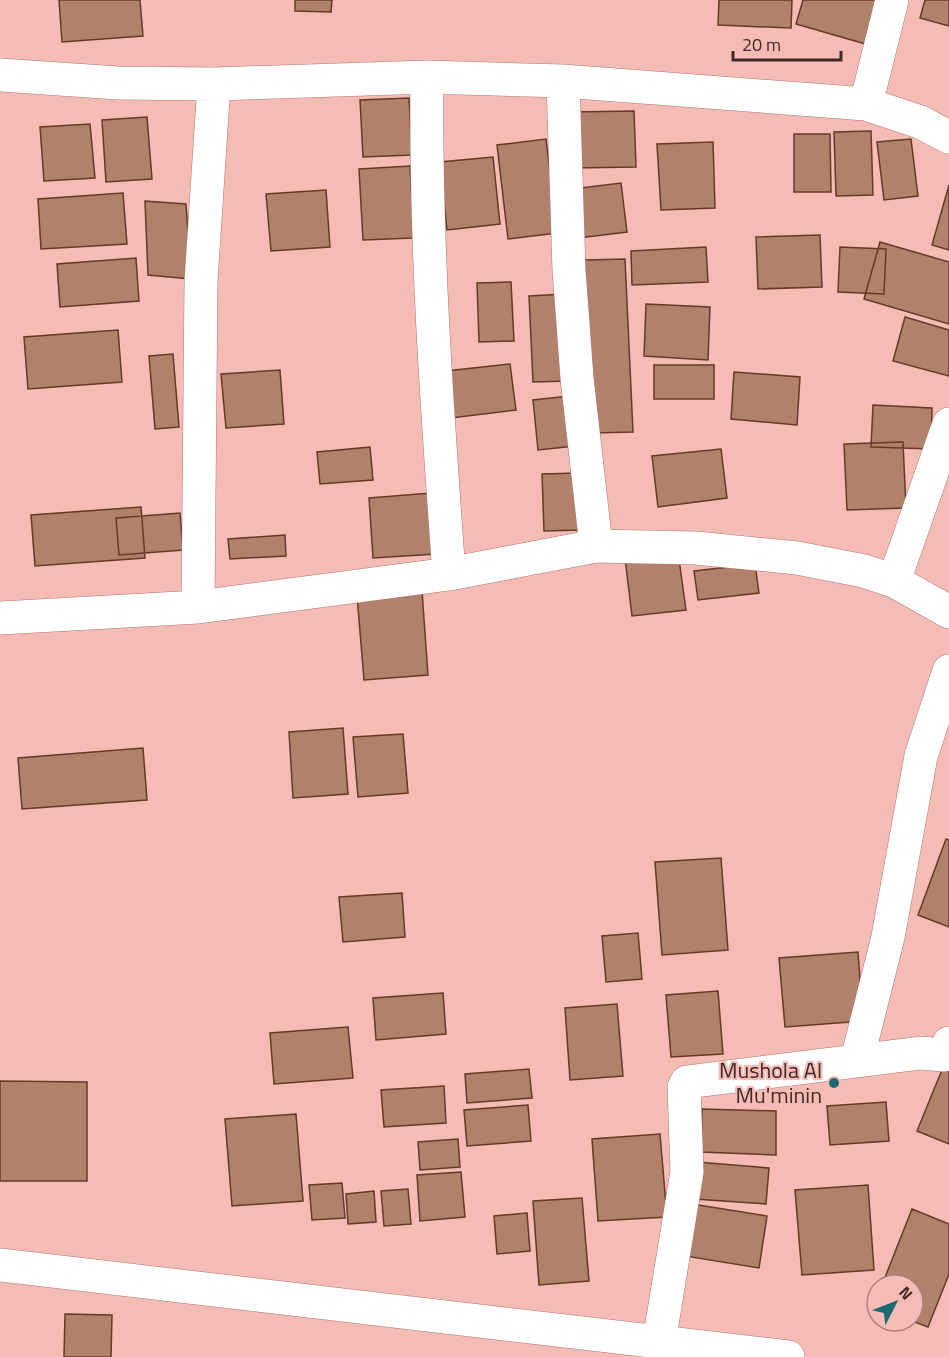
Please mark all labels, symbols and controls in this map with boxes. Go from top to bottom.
scale bar [733,24,841,62]
text: 20 m [742,31,781,58]
place label: Mushola Al Mu'minin [719,1053,822,1112]
marker: Mushola Al Mu'minin [827,1076,841,1090]
north arrow [865,1273,925,1333]
text: N [894,1281,919,1305]

